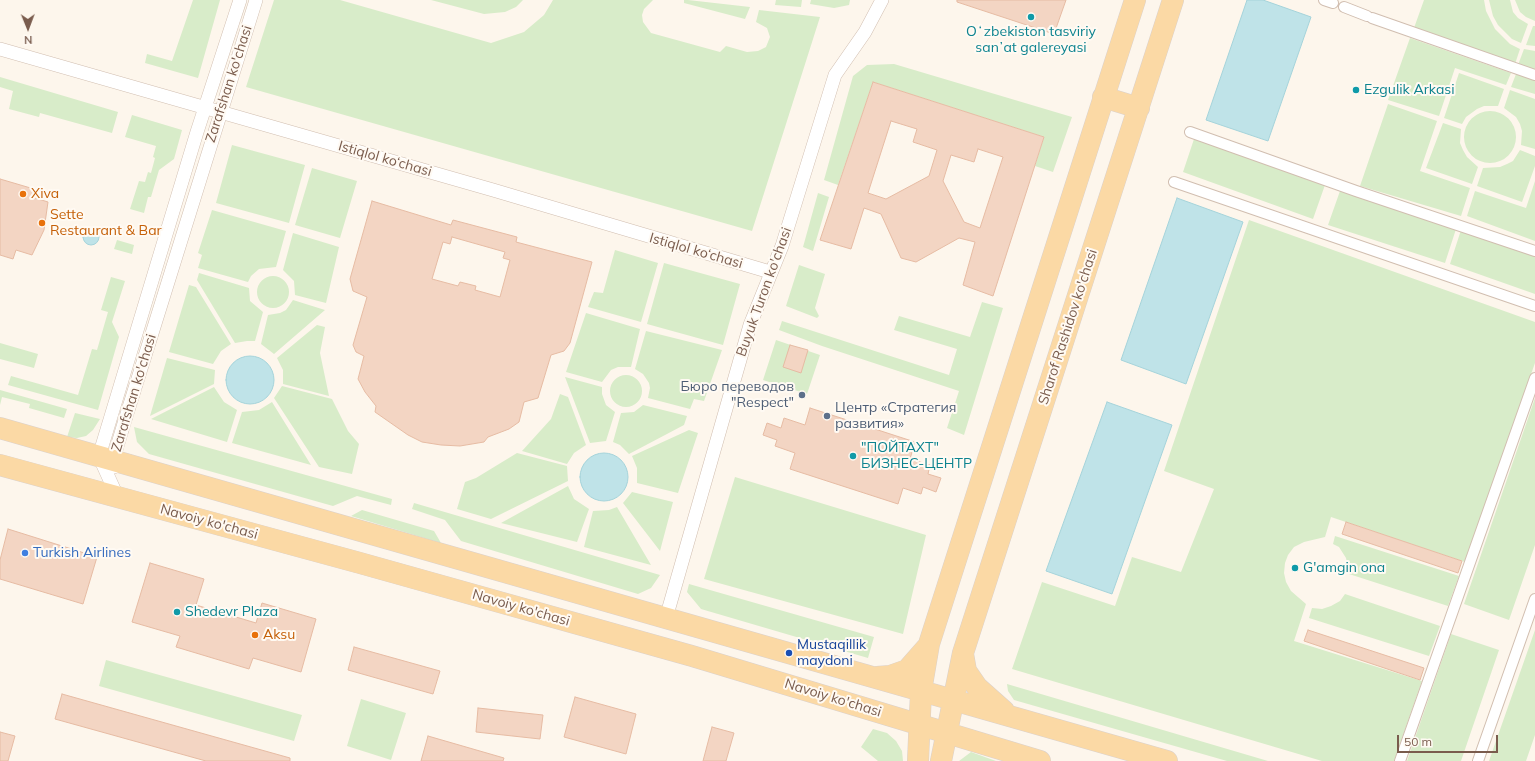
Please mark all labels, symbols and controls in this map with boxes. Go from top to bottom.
north arrow [8,8,48,48]
marker: Oʻzbekiston tasviriy sanʼat galereyasi [1026,12,1036,22]
street label: Zarafshan ko'chasi [202,23,256,145]
place label: Oʻzbekiston tasviriy sanʼat galereyasi [966,24,1096,56]
text: N [24,33,32,47]
place label: Ezgulik Arkasi [1364,82,1455,98]
marker: Ezgulik Arkasi [1351,85,1361,95]
street label: Istiqlol ko‘chasi [336,138,434,180]
place label: Xiva [31,186,59,202]
marker: Xiva [18,189,28,199]
place label: Sette Restaurant & Bar [50,207,162,240]
marker: Sette Restaurant & Bar [37,218,47,228]
street label: Buyuk Turon ko'chasi [733,225,795,359]
street label: Istiqlol ko‘chasi [647,230,745,272]
street label: Sharof Rashidov ko'chasi [1035,247,1101,407]
street label: Zarafshan ko'chasi [108,332,160,454]
place label: Бюро переводов "Respect" [680,379,794,412]
marker: Бюро переводов "Respect" [797,390,807,400]
place label: Центр «Стратегия развития» [835,400,957,432]
marker: Центр «Стратегия развития» [822,411,832,421]
place label: "ПОЙТАХТ" БИЗНЕС-ЦЕНТР [861,440,972,472]
marker: "ПОЙТАХТ" БИЗНЕС-ЦЕНТР [848,451,858,461]
street label: Navoiy ko'chasi [158,501,260,543]
place label: Turkish Airlines [33,545,131,561]
marker: Turkish Airlines [20,548,30,558]
place label: G'amgin ona [1303,560,1385,576]
marker: G'amgin ona [1290,563,1300,573]
street label: Navoiy ko'chasi [470,586,572,630]
place label: Shedevr Plaza [185,604,278,620]
marker: Shedevr Plaza [172,607,182,617]
place label: Aksu [263,627,295,643]
marker: Aksu [250,630,260,640]
place label: Mustaqillik maydoni [797,637,866,670]
marker: Mustaqillik maydoni [784,648,794,658]
street label: Navoiy ko'chasi [783,675,883,721]
scale bar [1399,727,1500,753]
text: 50 m [1404,734,1432,749]

